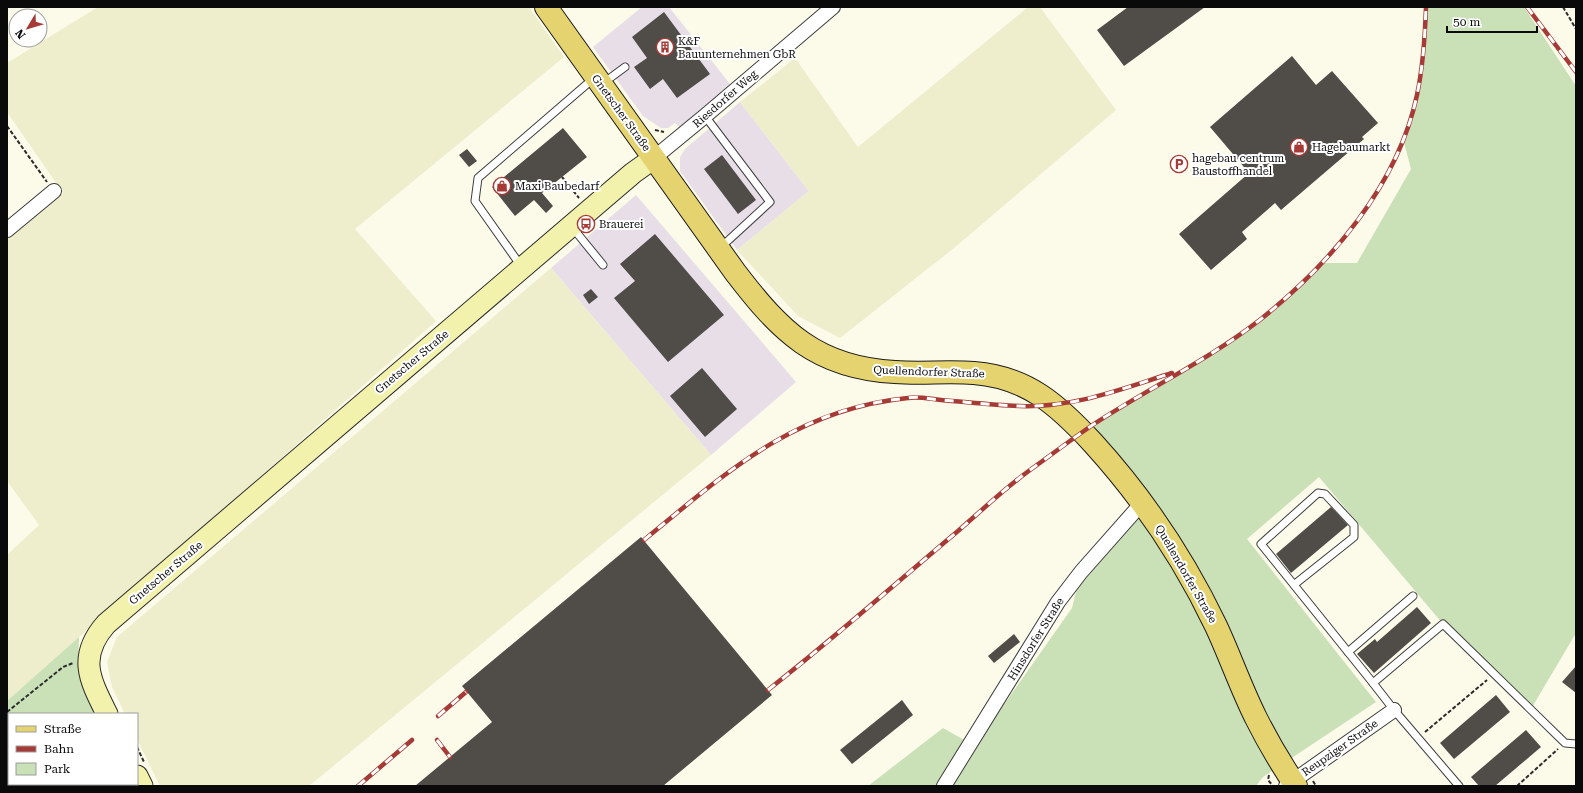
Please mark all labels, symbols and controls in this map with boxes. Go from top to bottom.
north arrow [8,8,48,48]
scale bar [1447,8,1537,34]
text: 50 m [1453,15,1480,29]
text: N [12,26,28,41]
place label: K&F Bauunternehmen GbR [678,35,796,61]
building icon: K&F Bauunternehmen GbR [655,37,675,57]
street label: Riesdorfer Weg [690,67,760,131]
street label: Gnetscher Straße [589,72,653,154]
shop icon: Hagebaumarkt [1289,137,1309,157]
place label: Hagebaumarkt [1312,141,1390,154]
place label: hagebau centrum Baustoffhandel [1192,152,1284,178]
parking icon: hagebau centrum Baustoffhandel [1169,154,1189,174]
shop icon: Maxi Baubedarf [492,176,512,196]
place label: Maxi Baubedarf [515,180,600,193]
bus stop icon: Brauerei [576,214,596,234]
place label: Brauerei [599,218,644,231]
street label: Gnetscher Straße [373,328,451,396]
street label: Quellendorfer Straße [873,364,985,380]
street label: Quellendorfer Straße [1152,522,1220,626]
street label: Gnetscher Straße [127,539,205,607]
street label: Hinsdorfer Straße [1005,595,1067,683]
legend [8,713,138,785]
street label: Reupziger Straße [1300,717,1380,779]
text: Straße [44,722,82,736]
text: Bahn [44,742,74,756]
text: Park [44,762,71,776]

